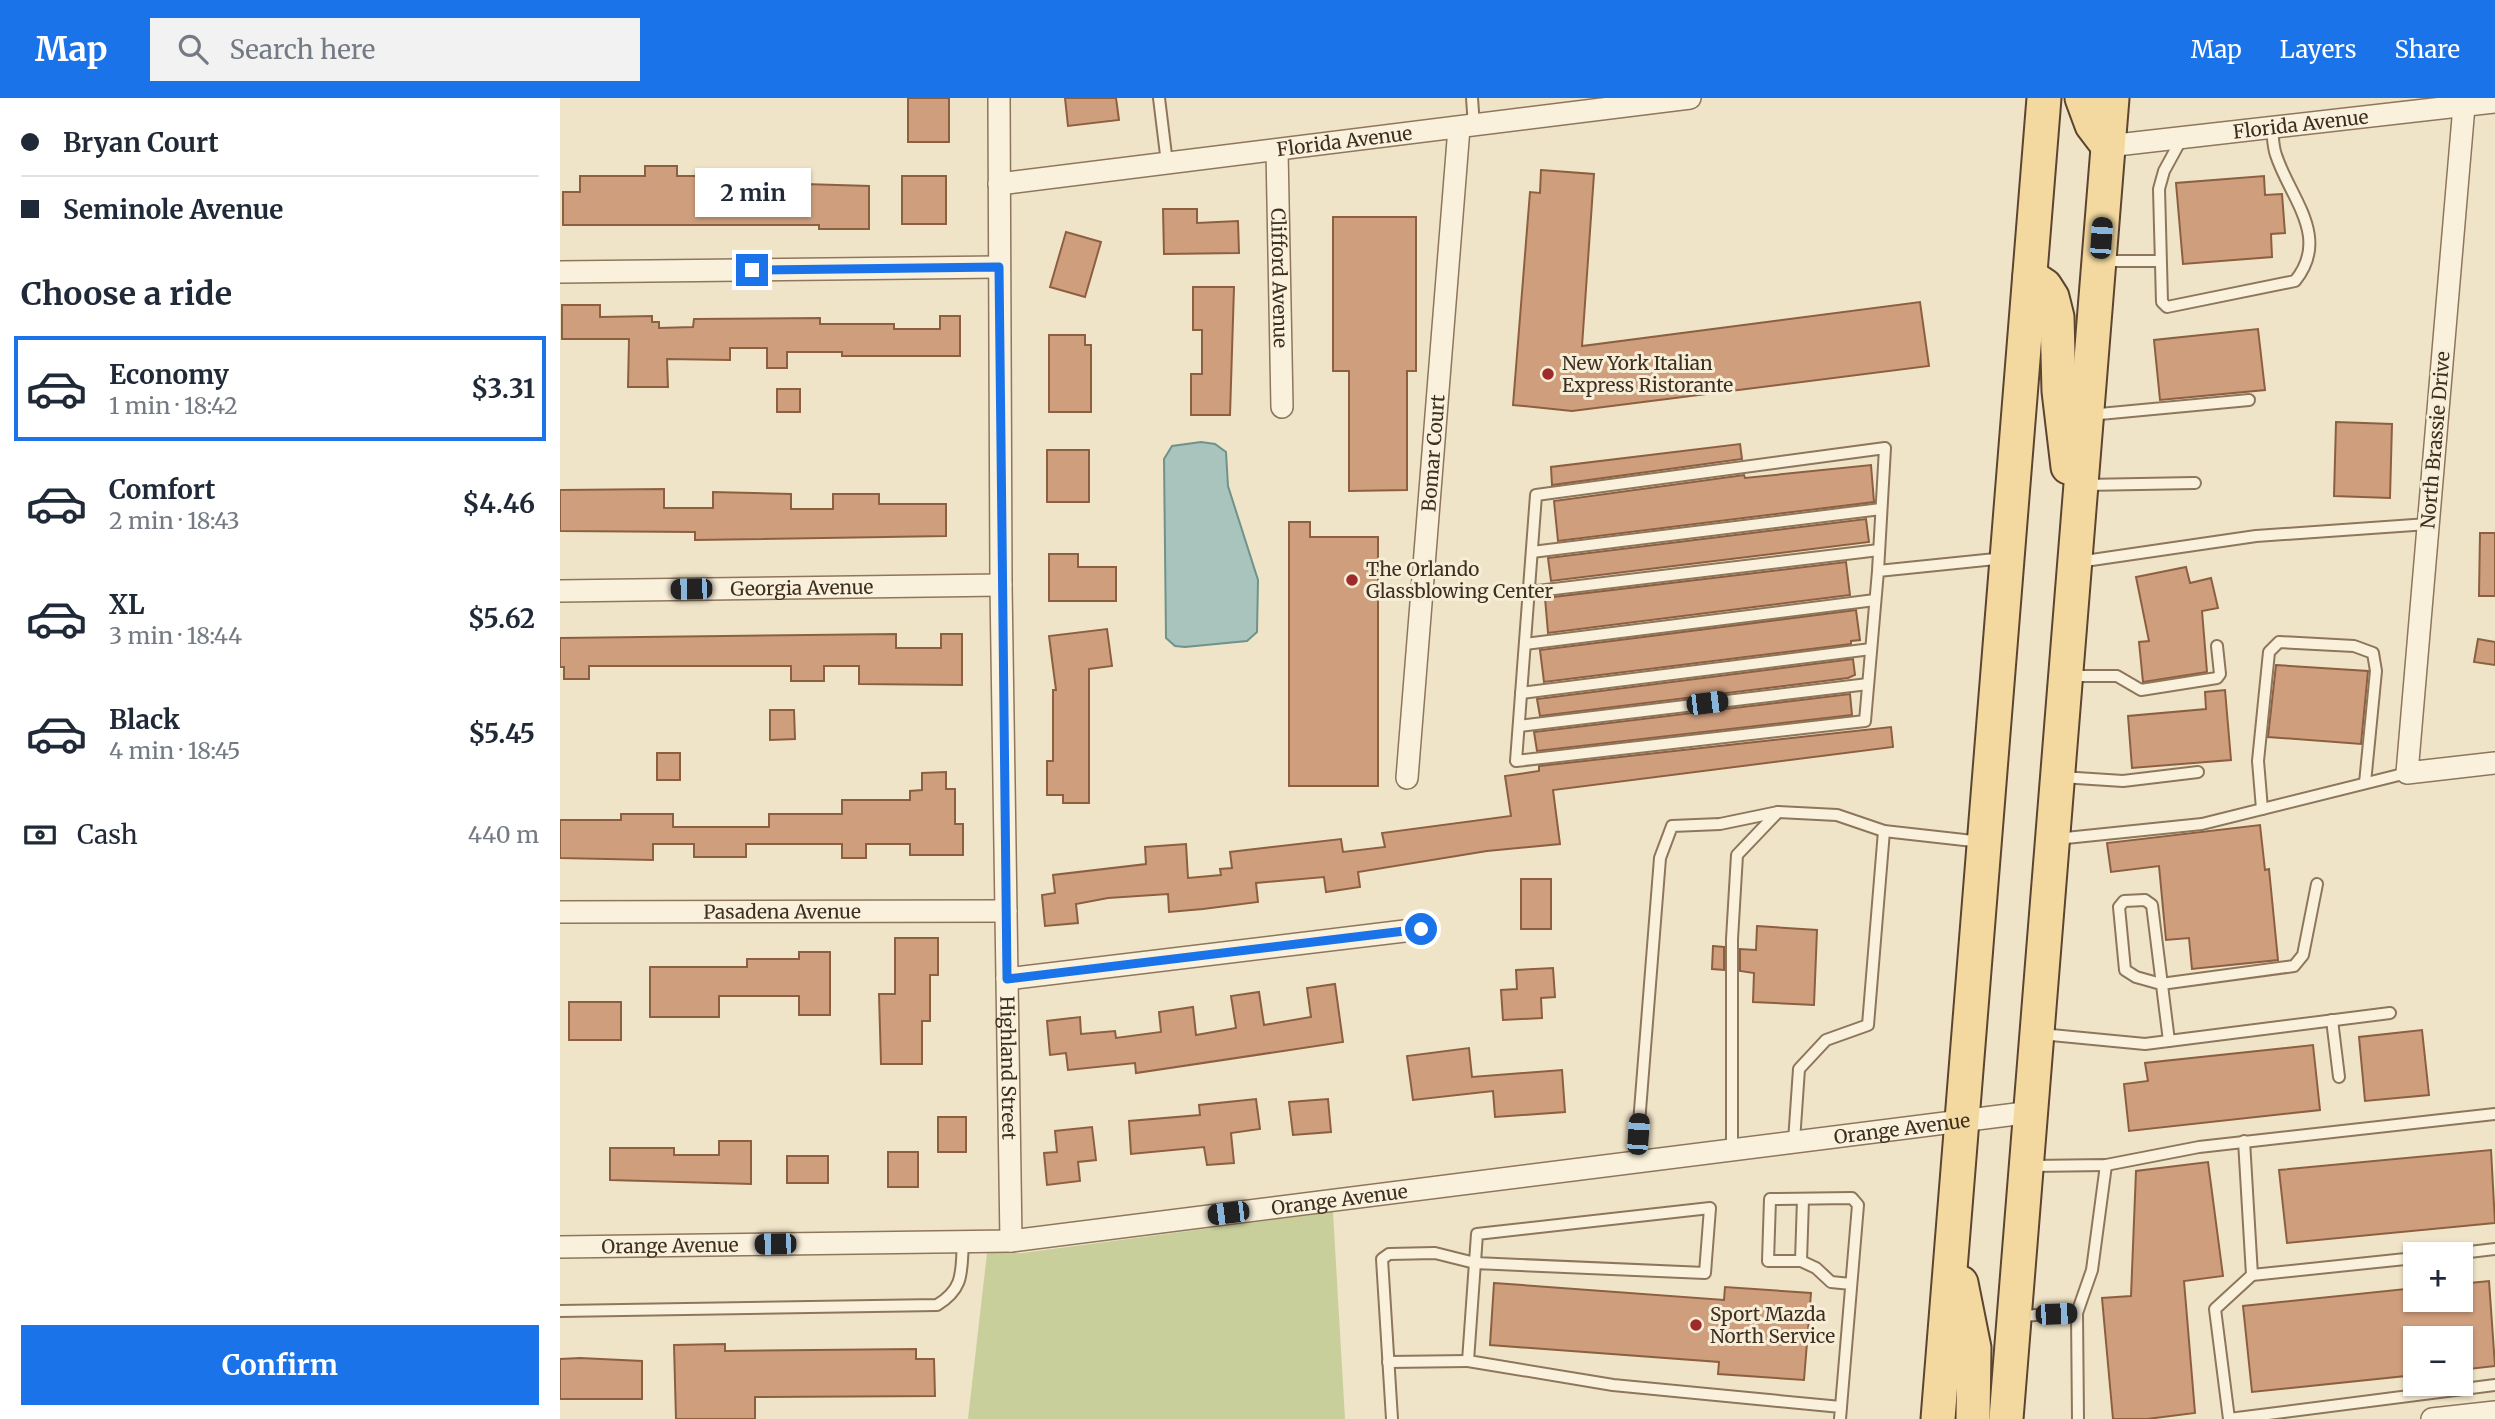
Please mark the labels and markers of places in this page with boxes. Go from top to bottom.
place label: New York Italian Express Ristorante [1562,351,1733,397]
marker: New York Italian Express Ristorante [1540,366,1556,382]
place label: The Orlando Glassblowing Center [1366,557,1553,603]
marker: The Orlando Glassblowing Center [1344,572,1360,588]
place label: Sport Mazda North Service [1710,1302,1835,1348]
marker: Sport Mazda North Service [1688,1317,1704,1333]

